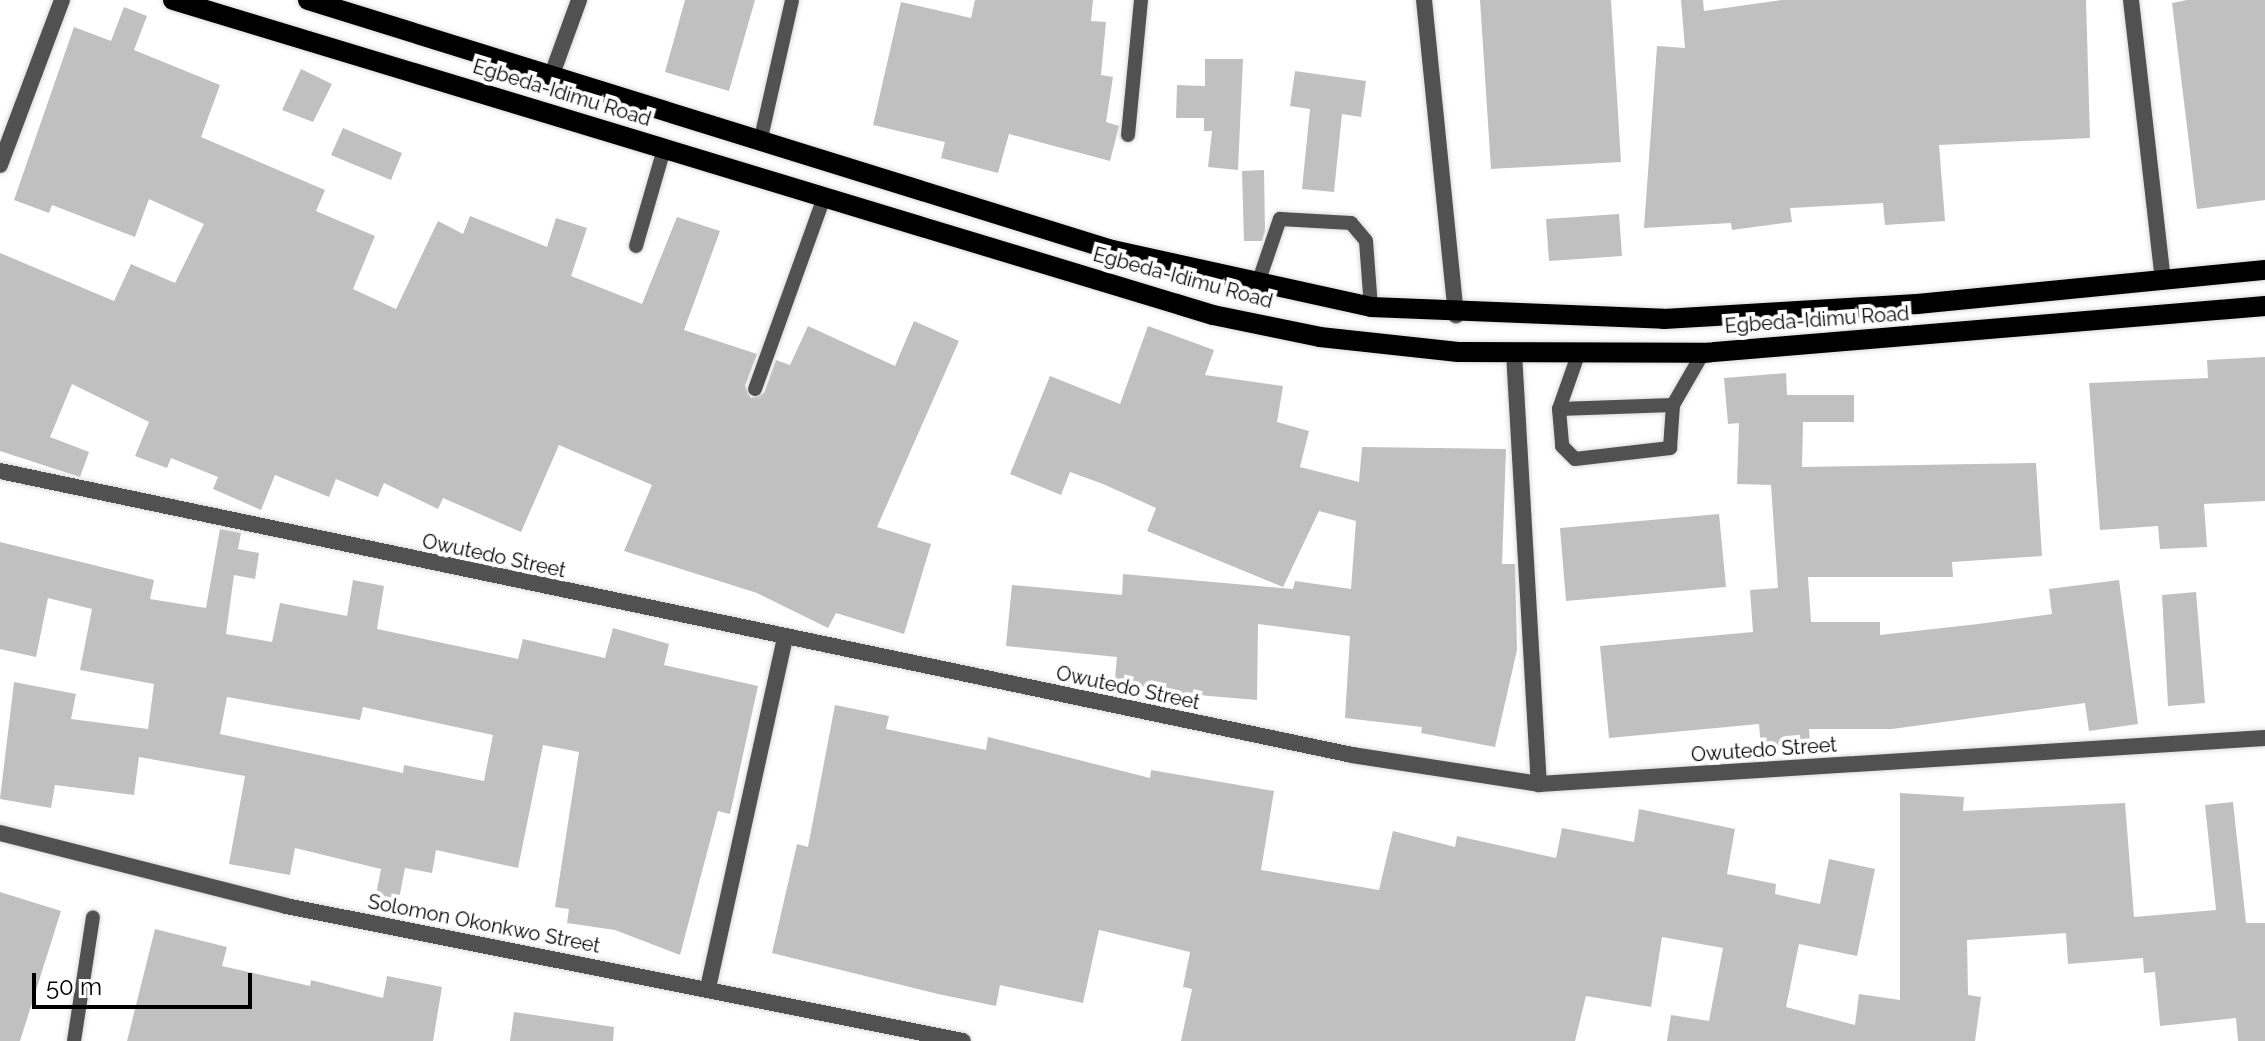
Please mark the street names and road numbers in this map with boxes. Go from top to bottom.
street label: Egbeda-Idimu Road [470,54,654,132]
street label: Egbeda-Idimu Road [1091,242,1275,314]
street label: Egbeda-Idimu Road [1724,302,1910,338]
street label: Owutedo Street [420,529,568,583]
street label: Owutedo Street [1054,661,1202,715]
street label: Owutedo Street [1690,733,1838,767]
street label: Solomon Okonkwo Street [366,890,602,958]

